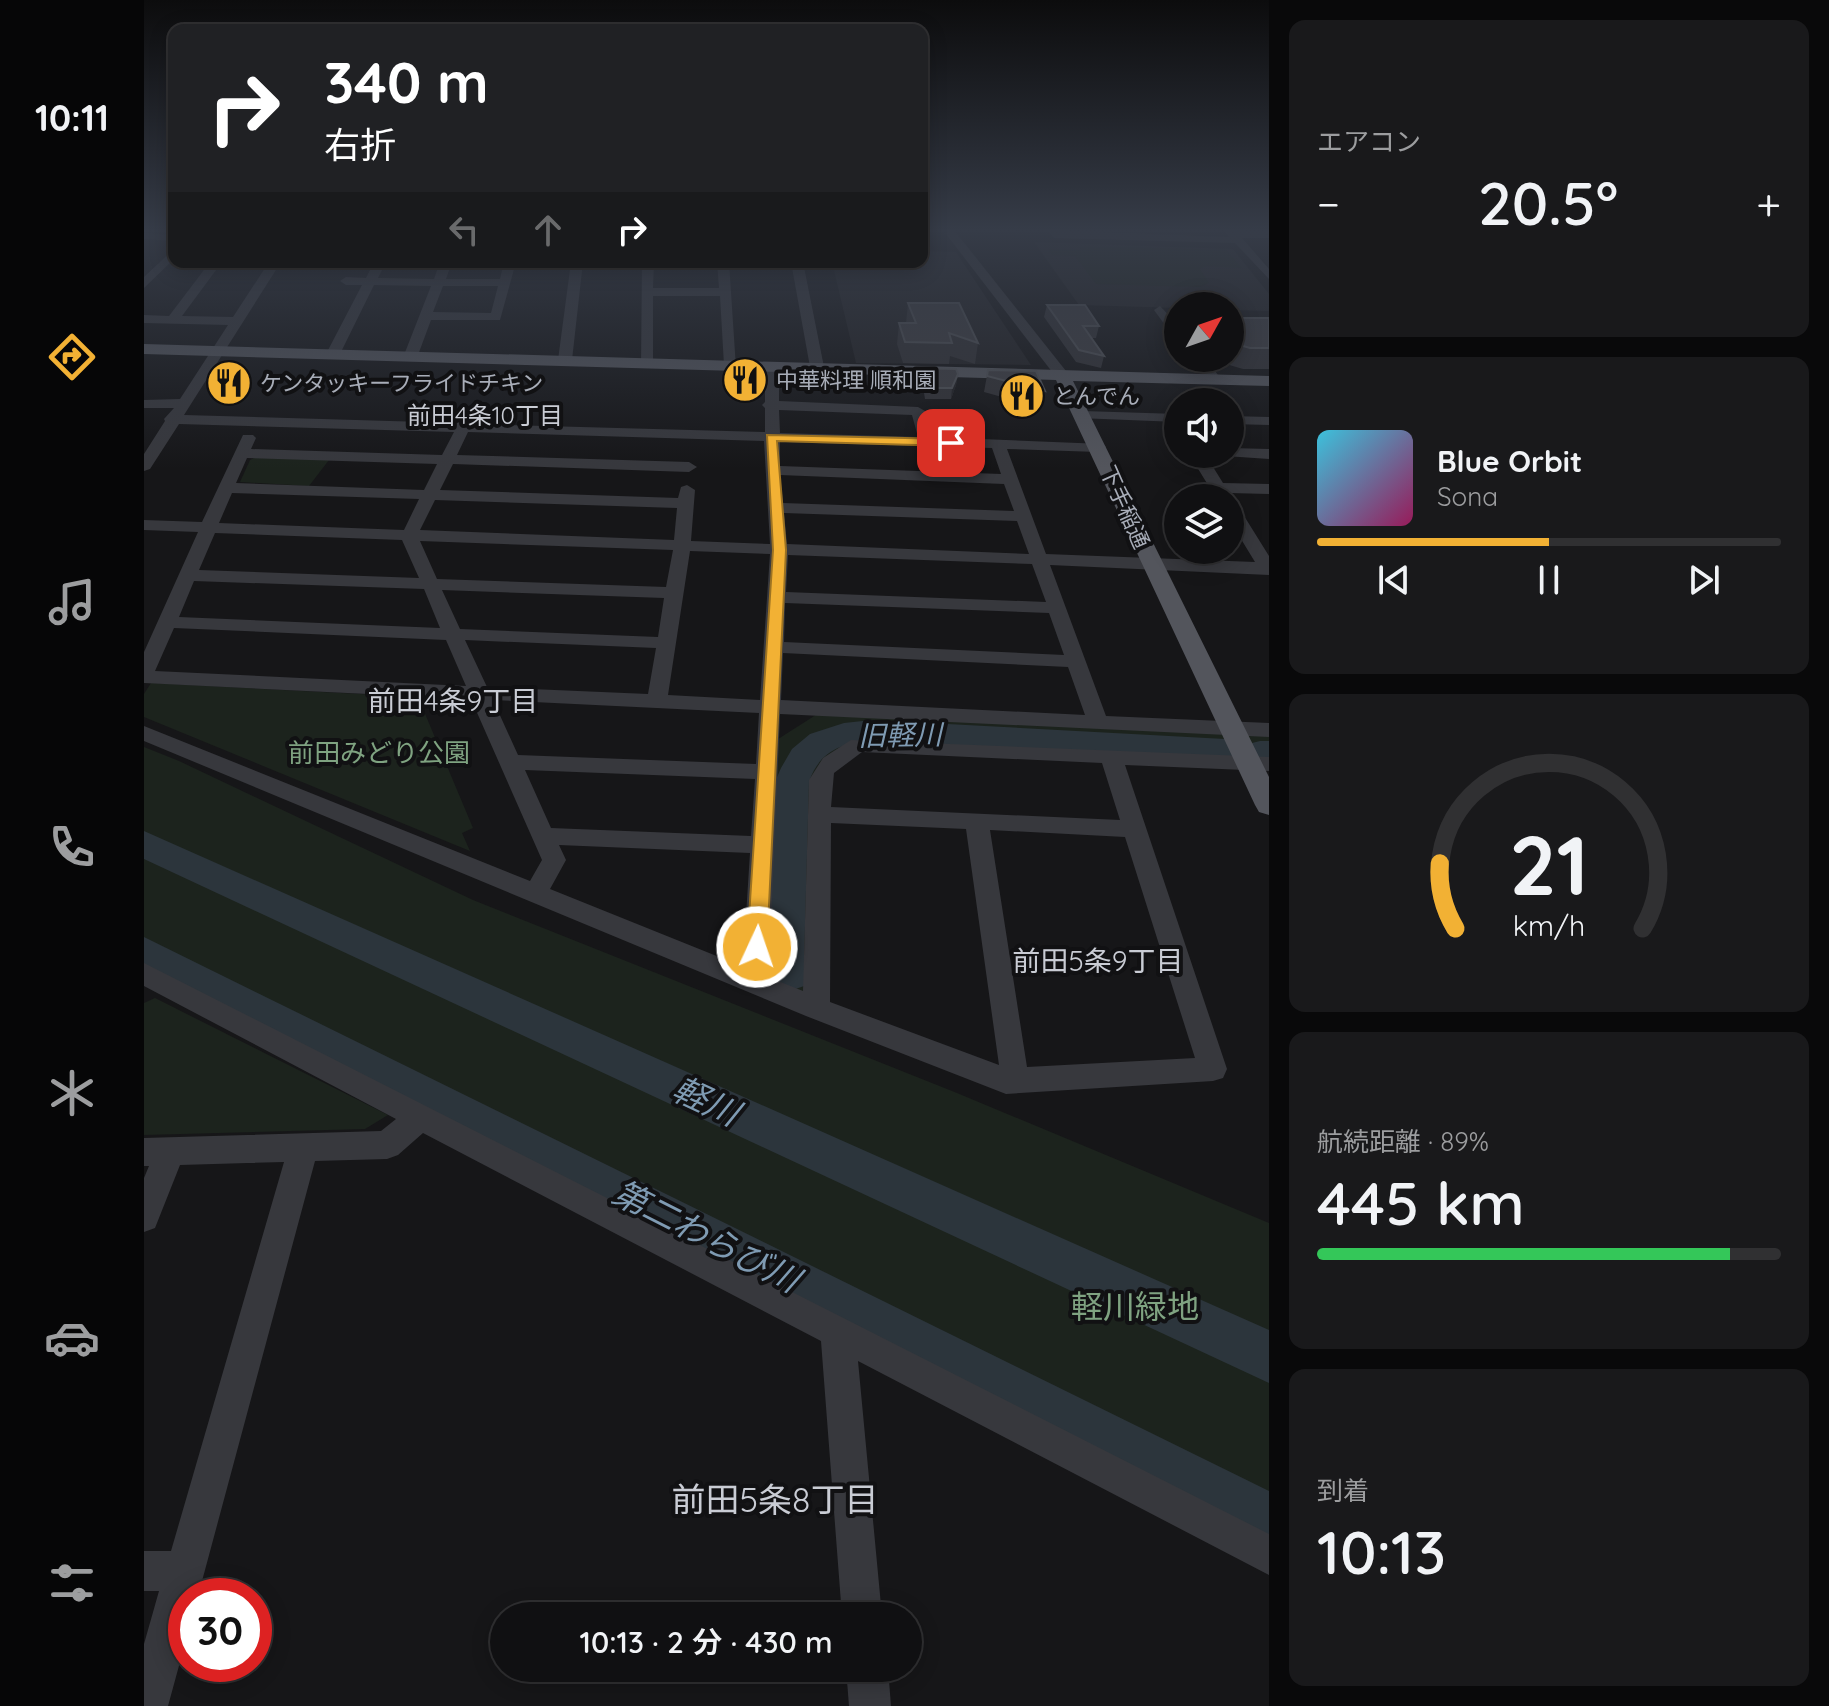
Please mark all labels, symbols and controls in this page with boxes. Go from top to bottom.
text: 340 m [324,47,489,117]
icon: right [192,56,296,160]
text: 10:11 [35,95,109,140]
text: 右折 [324,122,396,167]
text: エアコン [1317,125,1421,158]
text: 20.5° [1478,165,1618,240]
text: − [1317,176,1340,231]
text: + [1756,176,1781,231]
icon: left [442,208,486,252]
icon: ahead [526,208,570,252]
icon: right [610,208,654,252]
north arrow [1164,292,1244,372]
map controls [1164,292,1244,564]
icon: directions [44,329,100,385]
restaurant icon: 中華料理 順和園 [721,356,769,404]
restaurant icon: ケンタッキーフライドチキン [205,359,253,407]
place label: 中華料理 順和園 [776,366,936,394]
place label: ケンタッキーフライドチキン [260,369,543,397]
restaurant icon: とんでん [998,372,1046,420]
place label: とんでん [1053,382,1140,410]
button: sound [1164,388,1244,468]
district label: 前田4条10丁目 [407,400,563,430]
pin [917,409,985,477]
icon: arrive [929,421,973,465]
text: Blue Orbit [1437,442,1582,480]
street label: 下手稲通 [1094,461,1156,553]
text: Sona [1437,480,1498,513]
button: layers [1164,484,1244,564]
icon: previous [1372,558,1416,602]
icon: pause [1527,558,1571,602]
icon: next [1682,558,1726,602]
icon: music [44,574,100,630]
district label: 前田4条9丁目 [368,683,538,718]
water label: 旧軽川 [858,716,945,753]
park label: 前田みどり公園 [288,736,470,769]
text: 21 [1509,812,1589,916]
icon: phone [44,819,100,875]
position arrow [715,905,799,989]
text: km/h [1513,907,1585,943]
district label: 前田5条9丁目 [1013,943,1183,978]
icon: climate [44,1065,100,1121]
water label: 軽川 [666,1067,749,1136]
text: 航続距離 · 89% [1317,1125,1489,1158]
text: 445 km [1317,1165,1525,1240]
water label: 第二わらび川 [606,1170,810,1302]
park label: 軽川緑地 [1071,1286,1199,1326]
icon: car [44,1310,100,1366]
text: 到着 [1317,1474,1369,1507]
district label: 前田5条8丁目 [672,1478,878,1521]
text: 10:13 [1317,1514,1446,1589]
icon: filters [44,1555,100,1611]
speed limit sign: 30 [168,1578,272,1682]
text: 10:13 · 2 分 · 430 m [579,1623,833,1661]

